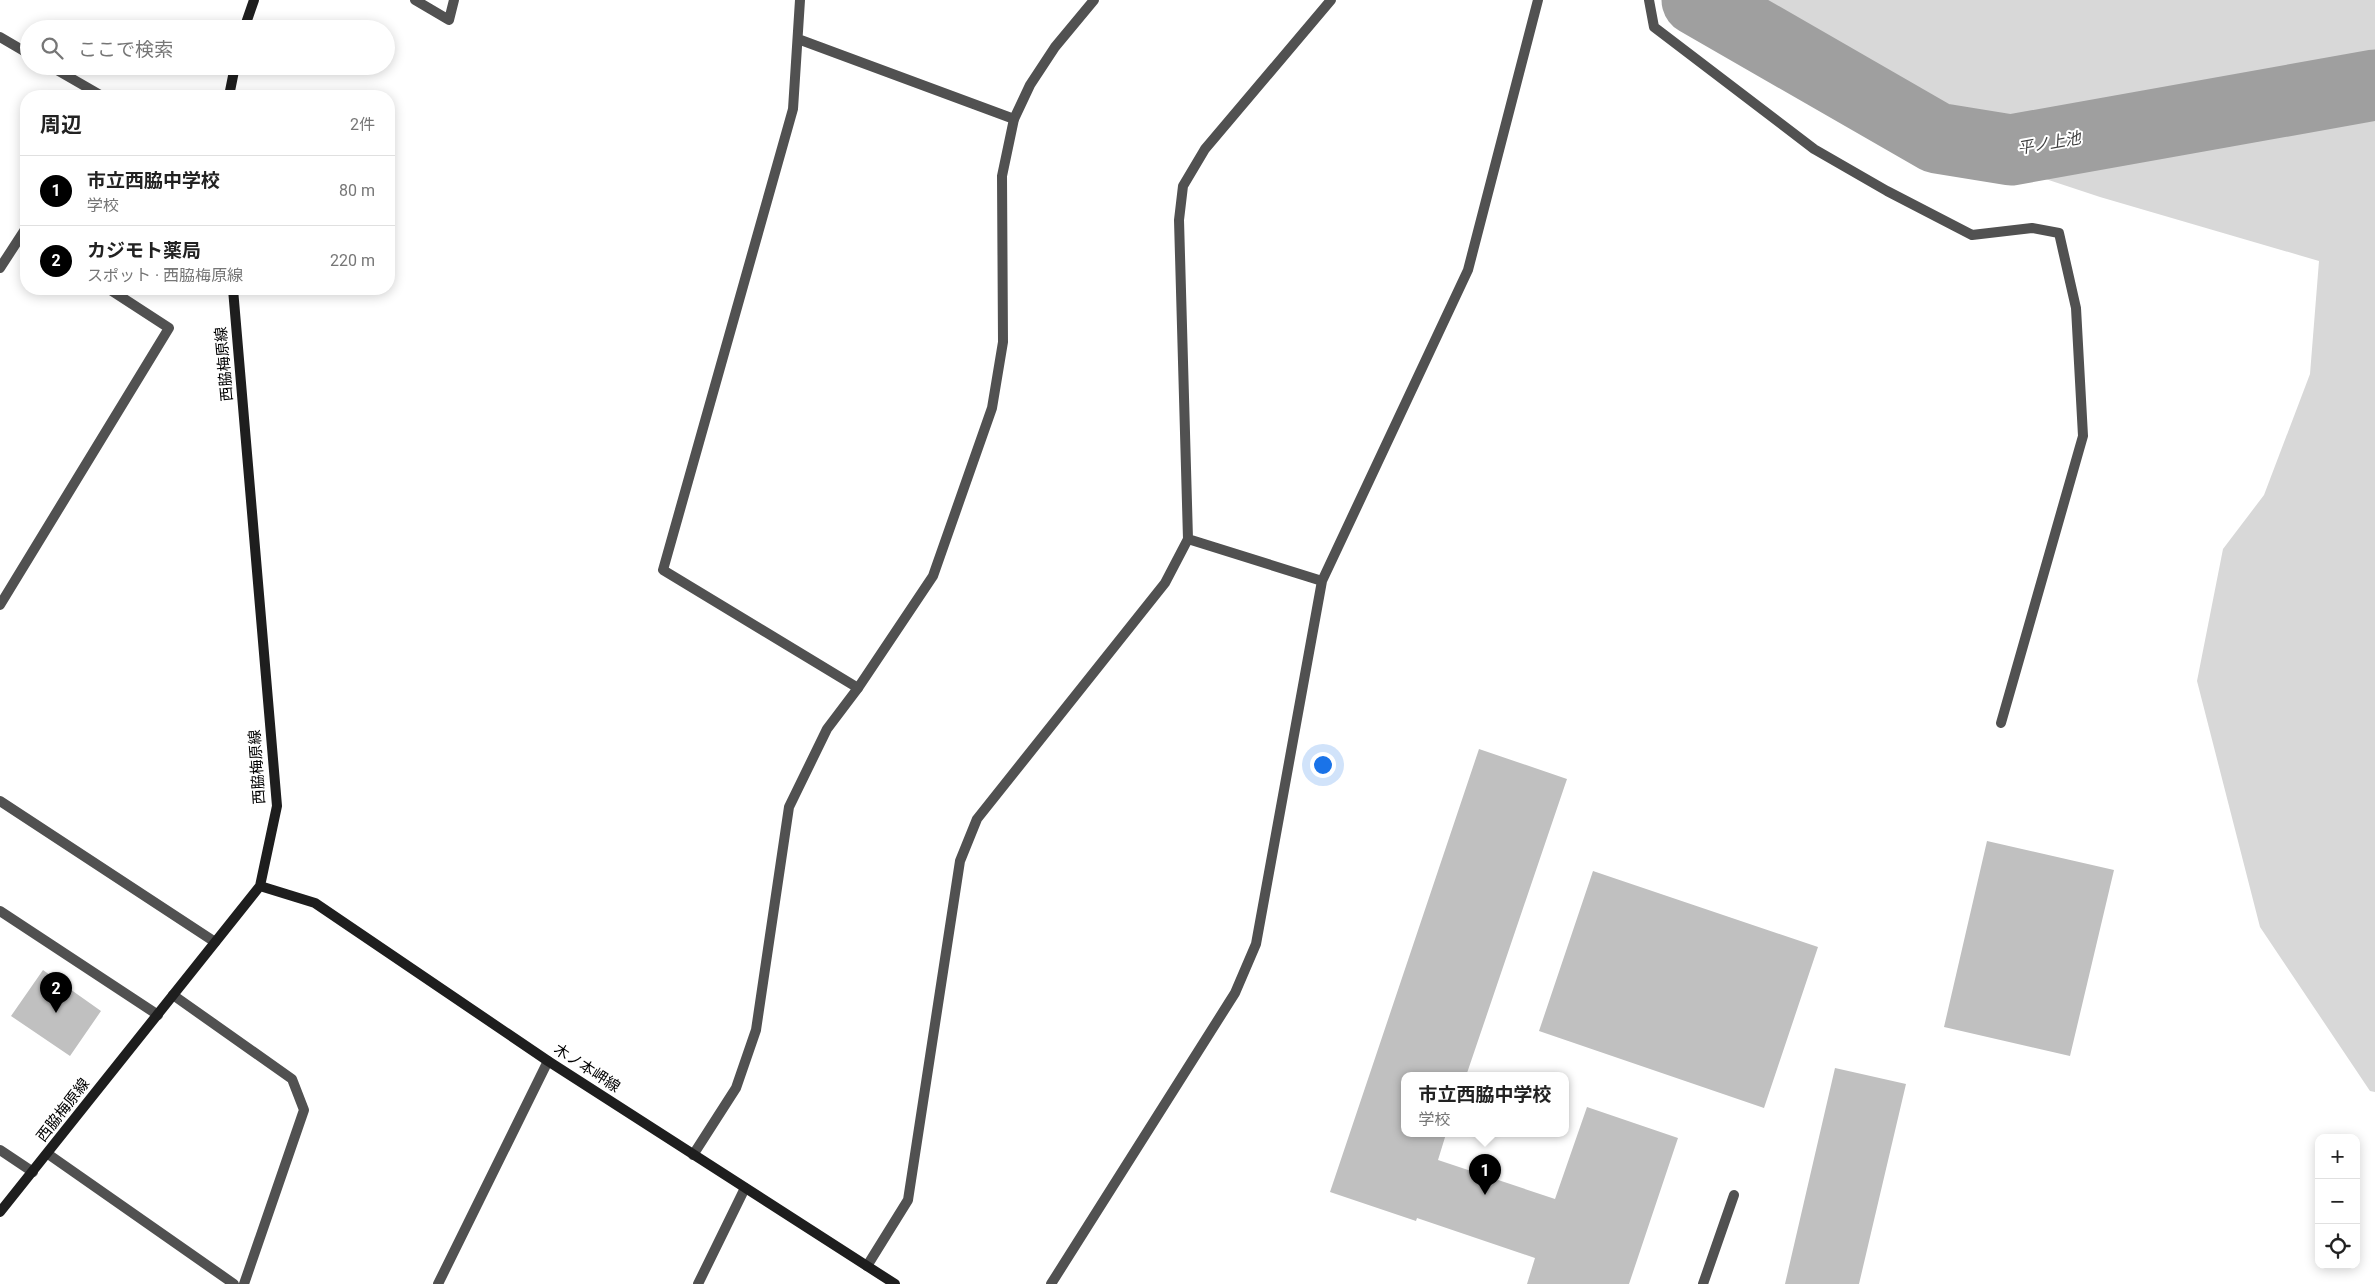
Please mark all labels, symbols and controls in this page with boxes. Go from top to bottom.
search box [20,20,395,75]
icon: search [38,34,66,62]
text: ここで検索 [78,38,173,61]
text: 周辺 [40,113,82,137]
text: 2件 [350,115,375,134]
water label: 平ノ上池 [2016,128,2084,158]
text: 市立西脇中学校 [87,169,220,192]
text: 1 [51,181,61,200]
text: 80 m [339,181,375,200]
text: 学校 [87,196,119,215]
text: カジモト薬局 [87,239,201,262]
text: 2 [51,251,61,270]
text: 220 m [330,251,375,270]
text: スポット · 西脇梅原線 [87,266,243,285]
street label: 西脇梅原線 [212,326,236,402]
street label: 西脇梅原線 [245,729,269,805]
your location [1310,752,1336,778]
pin: 2 [40,972,72,1013]
street label: 木ノ本岬線 [551,1040,623,1096]
popup [1401,1072,1569,1137]
street label: 西脇梅原線 [33,1075,93,1145]
text: 市立西脇中学校 [1418,1083,1552,1106]
text: 学校 [1418,1110,1451,1129]
map controls [2315,1134,2360,1269]
button: + [2315,1134,2360,1179]
pin: 1 [1469,1154,1501,1195]
button: − [2315,1179,2360,1224]
button: locate [2315,1224,2360,1269]

